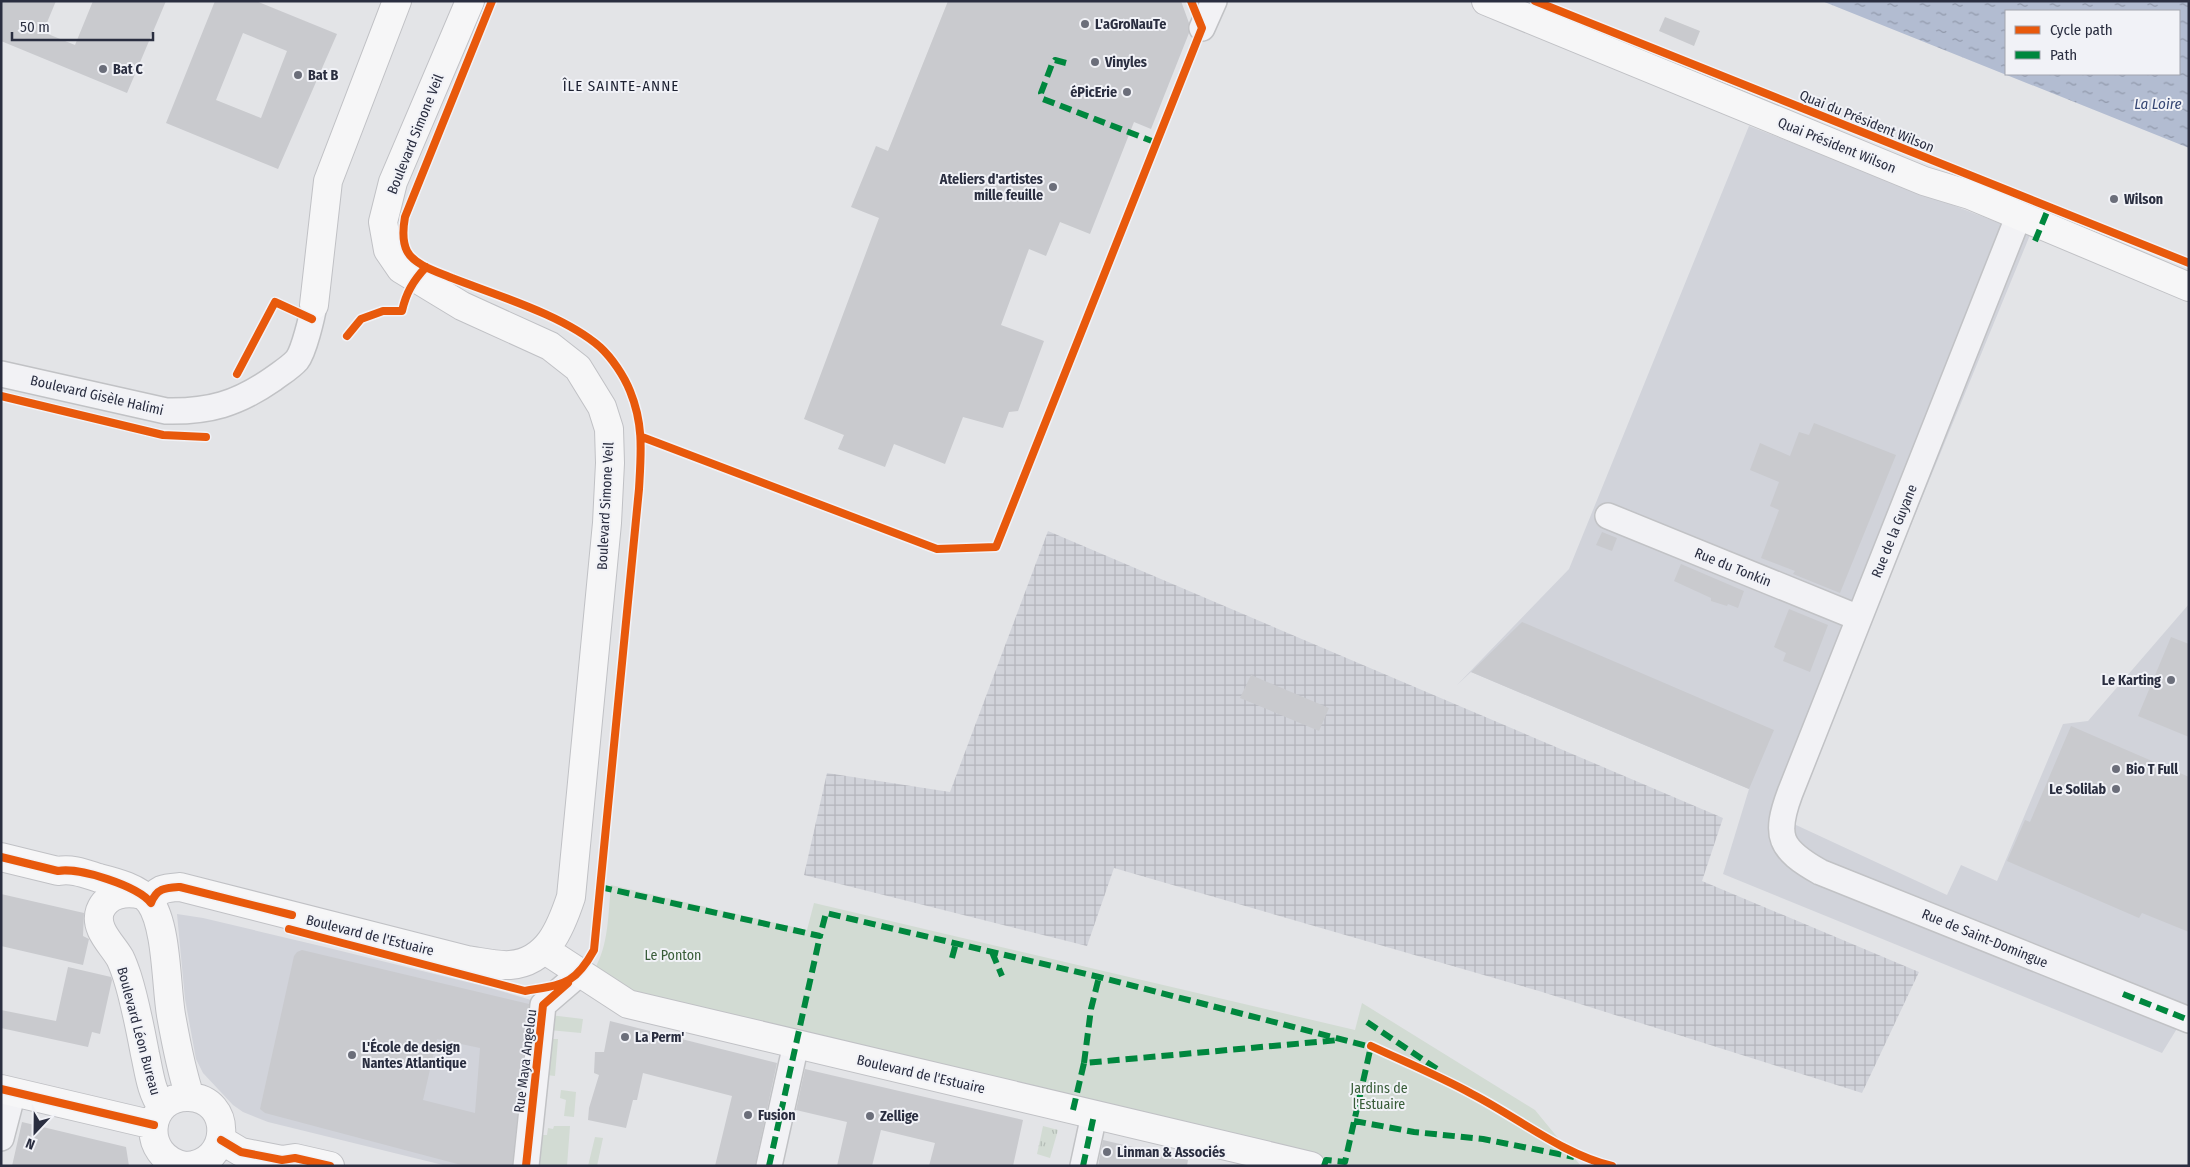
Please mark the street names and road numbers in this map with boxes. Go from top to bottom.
street label: Boulevard Simone Veil [384,71,447,197]
street label: Quai du Président Wilson [1797,87,1937,156]
street label: Quai Président Wilson [1775,114,1898,177]
street label: Boulevard Gisèle Halimi [29,372,165,419]
street label: Boulevard Simone Veil [594,441,617,570]
street label: Rue de la Guyane [1868,482,1921,580]
street label: Rue du Tonkin [1692,544,1774,591]
street label: Rue de Saint-Domingue [1919,905,2050,972]
street label: Boulevard de l'Estuaire [304,911,436,960]
street label: Boulevard Léon Bureau [113,965,164,1097]
street label: Rue Maya Angelou [511,1008,540,1114]
street label: Boulevard de l'Estuaire [855,1051,987,1098]

